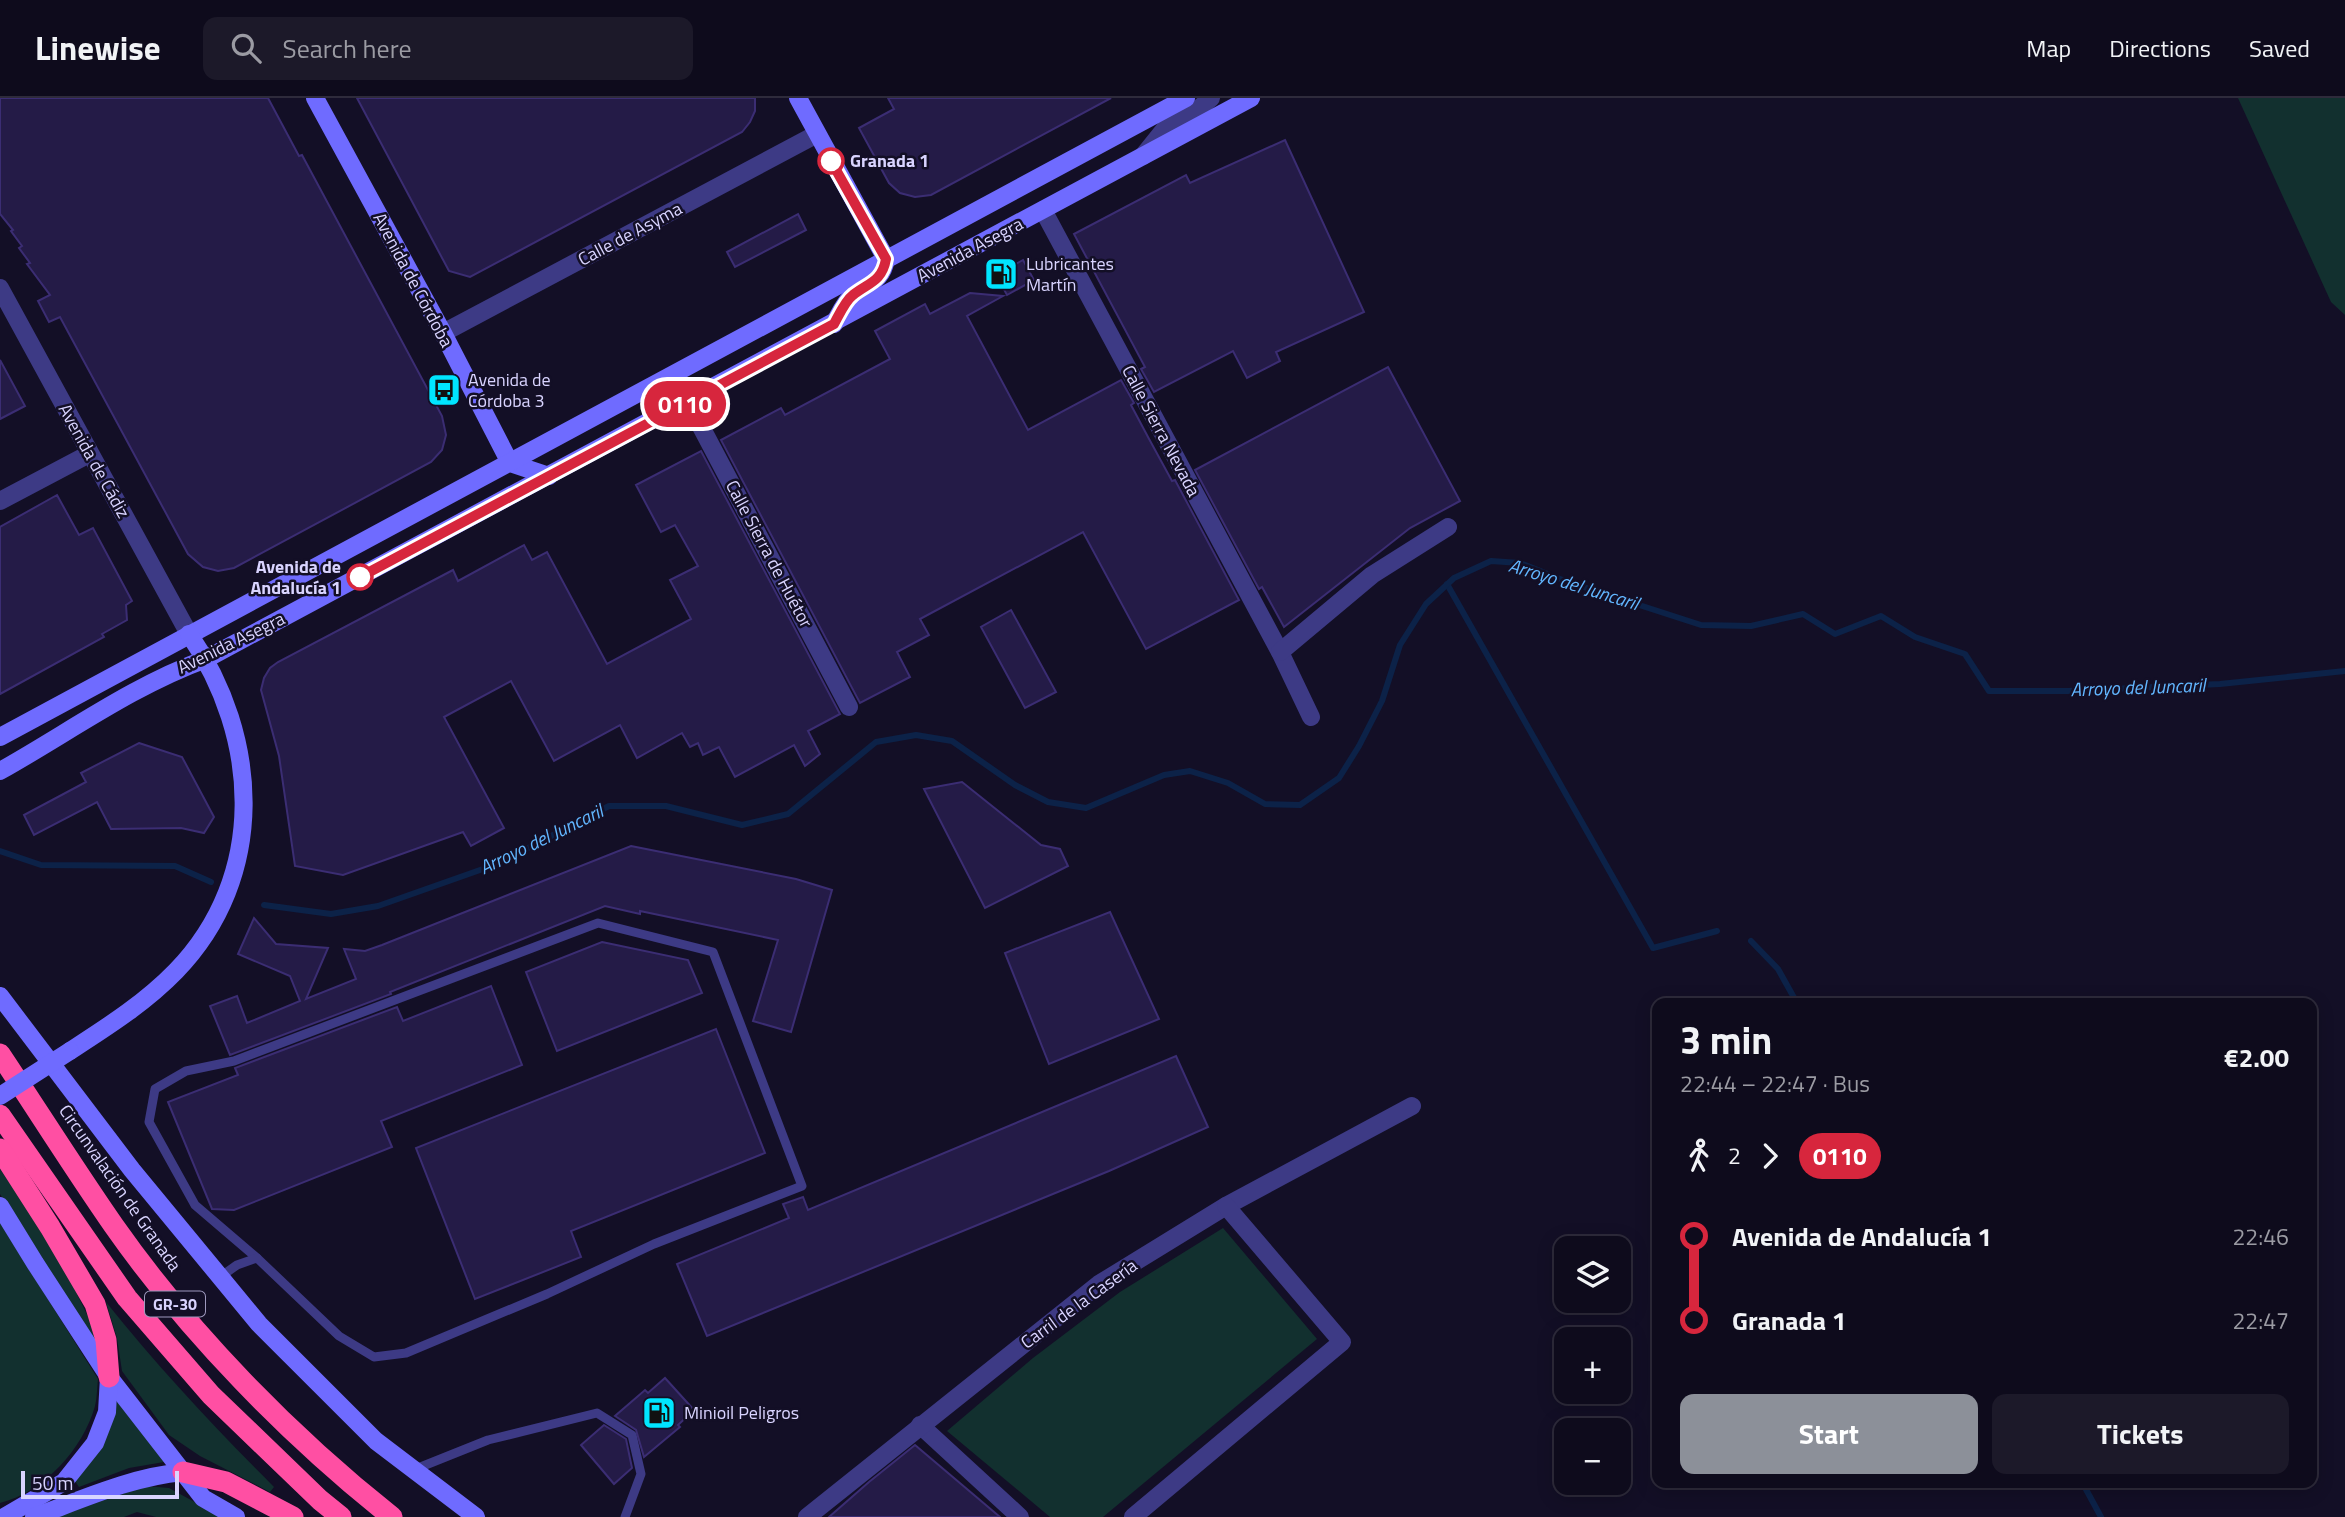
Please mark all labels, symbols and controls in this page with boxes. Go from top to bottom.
search box [203,17,693,80]
text: Linewise [35,23,161,73]
icon: search [227,29,265,67]
text: Search here [283,29,412,68]
text: Map [2026,30,2071,66]
text: Directions [2109,30,2211,66]
text: Saved [2249,30,2310,66]
place label: Granada 1 [850,147,929,174]
marker: Granada 1 [818,148,844,174]
street label: Calle de Asyma [573,195,687,272]
street label: Avenida de Córdoba [366,208,460,352]
street label: Avenida Asegra [912,210,1028,289]
place label: Lubricantes Martín [1026,250,1114,298]
fuel station icon: Lubricantes Martín [982,255,1020,293]
street label: Calle Sierra Nevada [1115,360,1208,501]
place label: Avenida de Córdoba 3 [468,366,551,414]
bus stop icon: Avenida de Córdoba 3 [425,371,463,409]
line badge: 0110 [636,381,734,427]
text: 0110 [658,386,712,422]
street label: Avenida de Cádiz [52,399,137,523]
street label: Calle Sierra de Huétor [719,475,820,632]
water label: Arroyo del Juncaril [1505,550,1645,618]
place label: Avenida de Andalucía 1 [250,553,341,601]
marker: Avenida de Andalucía 1 [347,564,373,590]
street label: Avenida Asegra [172,605,289,680]
water label: Arroyo del Juncaril [2070,670,2208,703]
water label: Arroyo del Juncaril [474,795,610,881]
text: 3 min [1680,1011,1772,1069]
text: €2.00 [2224,1038,2289,1077]
text: 22:44 – 22:47 · Bus [1680,1066,1870,1101]
street label: Circunvalación de Granada [52,1099,188,1277]
icon: walk [1680,1137,1718,1175]
icon: forward [1751,1137,1789,1175]
text: 2 [1728,1138,1741,1173]
text: 0110 [1813,1138,1867,1174]
text: Avenida de Andalucía 1 [1732,1217,1992,1256]
text: 22:46 [2232,1219,2289,1254]
map controls [1554,1236,1631,1495]
button: layers [1554,1236,1631,1313]
street label: Carril de la Casería [1015,1252,1143,1355]
road number: GR-30 [145,1292,205,1316]
text: Granada 1 [1732,1301,1846,1340]
text: 22:47 [2232,1303,2289,1338]
button: + [1554,1327,1631,1404]
fuel station icon: Minioil Peligros [640,1394,678,1432]
button: Start [1680,1394,1978,1474]
button: Tickets [1992,1394,2289,1474]
place label: Minioil Peligros [684,1399,799,1426]
button: − [1554,1418,1631,1495]
scale bar [21,1468,178,1500]
text: 50 m [32,1468,73,1497]

